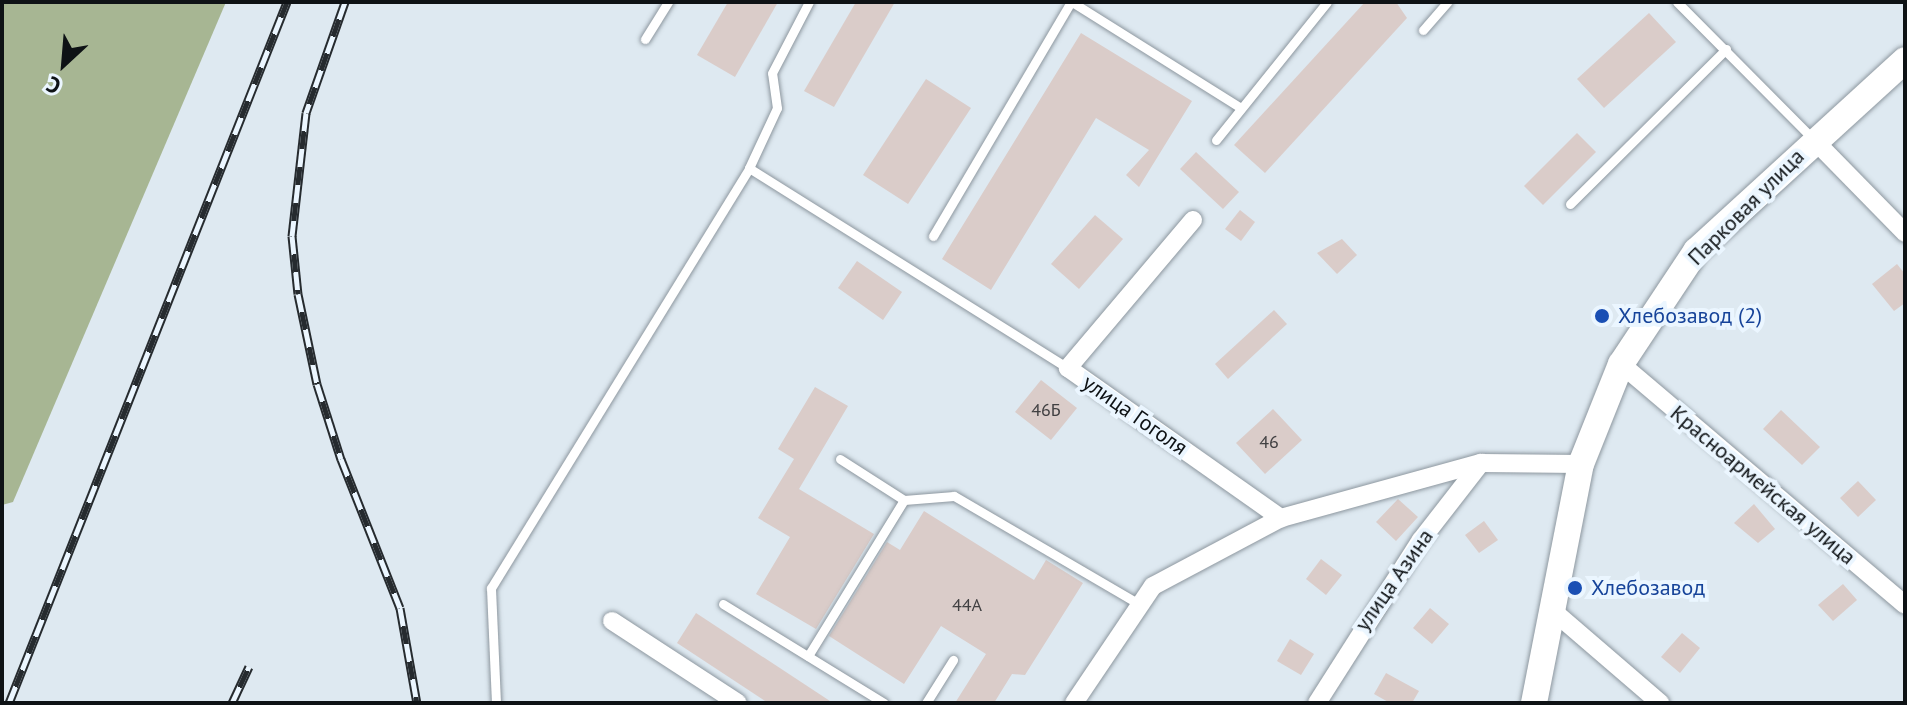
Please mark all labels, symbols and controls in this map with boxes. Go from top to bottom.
north arrow [24,24,104,104]
text: С [42,70,65,101]
street label: Парковая улица [1682,143,1810,271]
place label: Хлебозавод (2) [1618,303,1762,329]
marker: Хлебозавод (2) [1593,307,1611,325]
street label: улица Гоголя [1078,369,1192,461]
house number: 46Б [1031,399,1061,421]
street label: Красноармейская улица [1665,400,1861,570]
house number: 46 [1259,431,1279,453]
street label: улица Азина [1349,524,1439,636]
place label: Хлебозавод [1591,575,1705,601]
marker: Хлебозавод [1566,579,1584,597]
house number: 44А [952,594,982,616]

